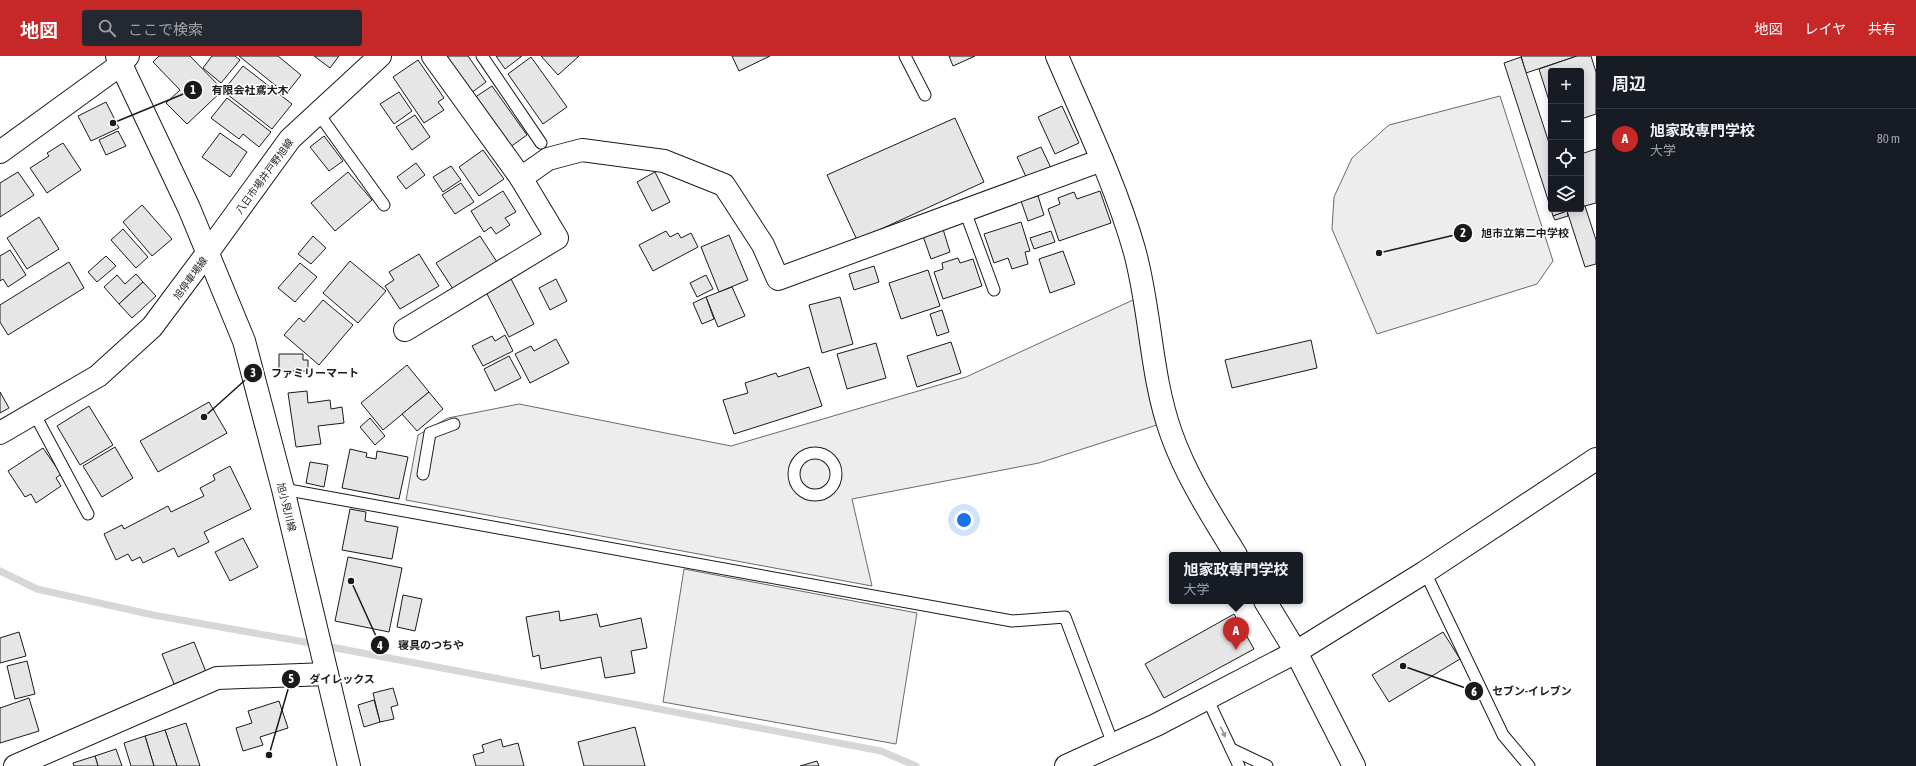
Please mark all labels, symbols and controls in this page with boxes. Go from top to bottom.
search box [82,10,362,46]
icon: search [96,17,118,39]
text: 地図 [20,19,58,41]
text: ここで検索 [128,21,203,38]
text: 地図 [1754,21,1782,37]
text: レイヤ [1804,21,1846,37]
text: 共有 [1868,21,1896,37]
map controls [1548,68,1584,212]
button: + [1548,68,1584,104]
text: 周辺 [1612,74,1646,94]
callout: 有限会社鳶大木 [183,78,296,101]
text: 1 [190,83,196,97]
text: 有限会社鳶大木 [212,84,289,96]
button: − [1548,104,1584,140]
text: 旭家政専門学校 [1650,122,1755,139]
text: A [1622,131,1628,146]
text: 80 m [1877,131,1900,146]
street label: 八日市場井戸野旭線 [234,137,295,216]
button: locate [1548,140,1584,176]
text: 大学 [1650,143,1676,158]
button: layers [1548,176,1584,212]
callout: 旭市立第二中学校 [1453,221,1577,244]
text: 2 [1460,226,1466,240]
text: 旭市立第二中学校 [1481,227,1569,239]
street label: 旭停車場線 [171,255,210,302]
callout: ファミリーマート [243,361,367,384]
text: 3 [250,366,256,380]
text: ファミリーマート [271,367,359,379]
street label: 旭小見川線 [275,482,298,533]
your location [954,510,974,530]
popup [1169,552,1303,604]
text: 旭家政専門学校 [1183,561,1289,578]
text: 大学 [1183,582,1210,597]
pin: A [1223,617,1249,650]
callout: 寝具のつちや [370,634,472,657]
text: 4 [376,639,383,653]
text: 寝具のつちや [398,639,464,651]
callout: ダイレックス [281,667,383,690]
text: 5 [288,672,294,686]
text: ダイレックス [309,673,375,685]
callout: セブン-イレブン [1464,680,1579,703]
text: 6 [1471,685,1477,699]
text: セブン-イレブン [1492,685,1572,697]
one-way arrow [1220,726,1226,738]

